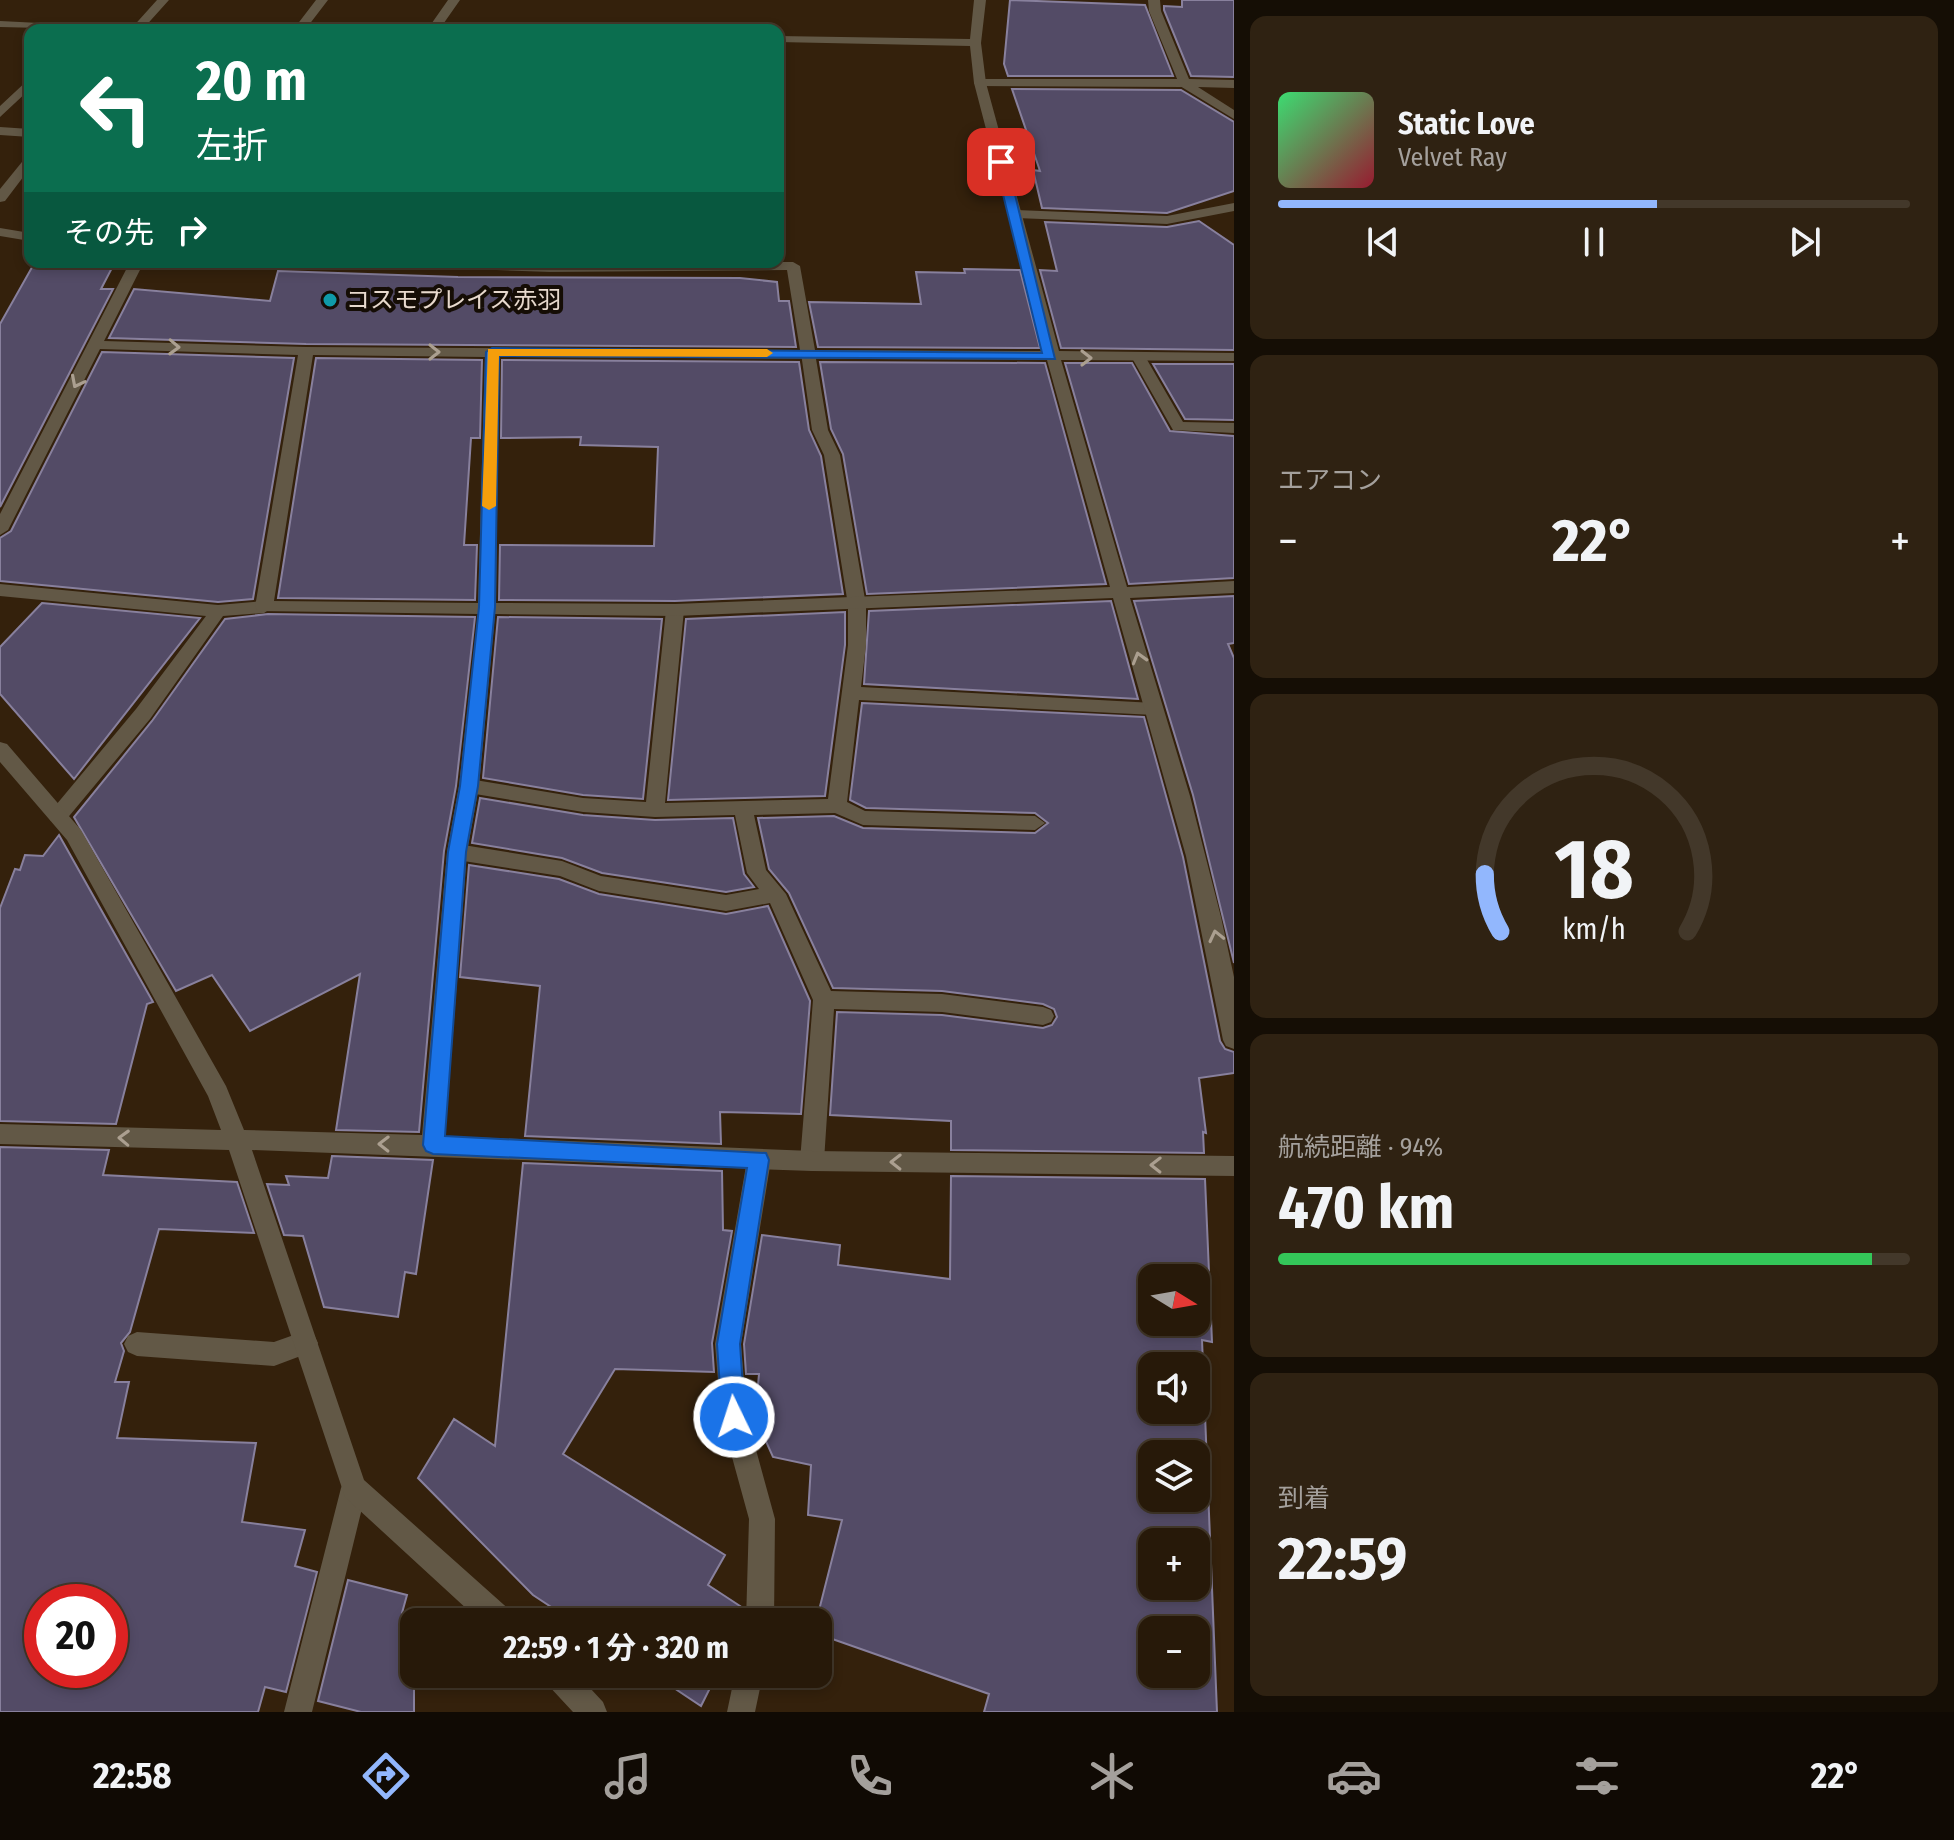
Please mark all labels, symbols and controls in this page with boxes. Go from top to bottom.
text: 20 m [196,48,307,115]
icon: left [64,56,168,160]
text: Static Love [1398,106,1535,142]
text: 左折 [196,124,268,168]
pin [967,128,1035,196]
icon: arrive [979,140,1023,184]
text: Velvet Ray [1398,142,1507,173]
icon: right [170,208,214,252]
text: その先 [64,215,154,251]
icon: previous [1361,220,1405,264]
icon: pause [1572,220,1616,264]
icon: next [1783,220,1827,264]
place label: コスモプレイス赤羽 [346,286,561,314]
marker: コスモプレイス赤羽 [321,291,339,309]
one-way arrow [168,339,181,356]
one-way arrow [428,343,441,361]
one-way arrow [1080,349,1093,367]
one-way arrow [71,373,86,388]
text: エアコン [1278,465,1382,496]
text: 22° [1552,505,1636,577]
text: − [1278,515,1298,568]
text: + [1890,515,1910,568]
one-way arrow [1132,652,1148,666]
text: 18 [1554,820,1634,920]
text: km/h [1562,912,1626,947]
one-way arrow [1208,929,1225,943]
one-way arrow [117,1130,130,1147]
text: 航続距離 · 94% [1278,1132,1443,1163]
one-way arrow [377,1135,390,1153]
one-way arrow [889,1153,902,1171]
one-way arrow [1149,1156,1162,1174]
text: 470 km [1278,1172,1454,1244]
north arrow [1138,1264,1210,1336]
map controls [1138,1264,1210,1688]
button: sound [1138,1352,1210,1424]
position arrow [692,1375,776,1459]
button: layers [1138,1440,1210,1512]
text: 到着 [1278,1483,1330,1514]
text: 22:59 [1278,1523,1407,1595]
button: + [1138,1528,1210,1600]
speed limit sign: 20 [24,1584,128,1688]
button: − [1138,1616,1210,1688]
text: 22:59 · 1 分 · 320 m [503,1630,729,1666]
icon: directions [358,1748,414,1804]
icon: music [600,1748,656,1804]
icon: phone [842,1748,898,1804]
icon: climate [1084,1748,1140,1804]
icon: car [1326,1748,1382,1804]
icon: filters [1569,1748,1625,1804]
text: 22:58 [93,1754,172,1798]
text: 22° [1811,1754,1861,1798]

